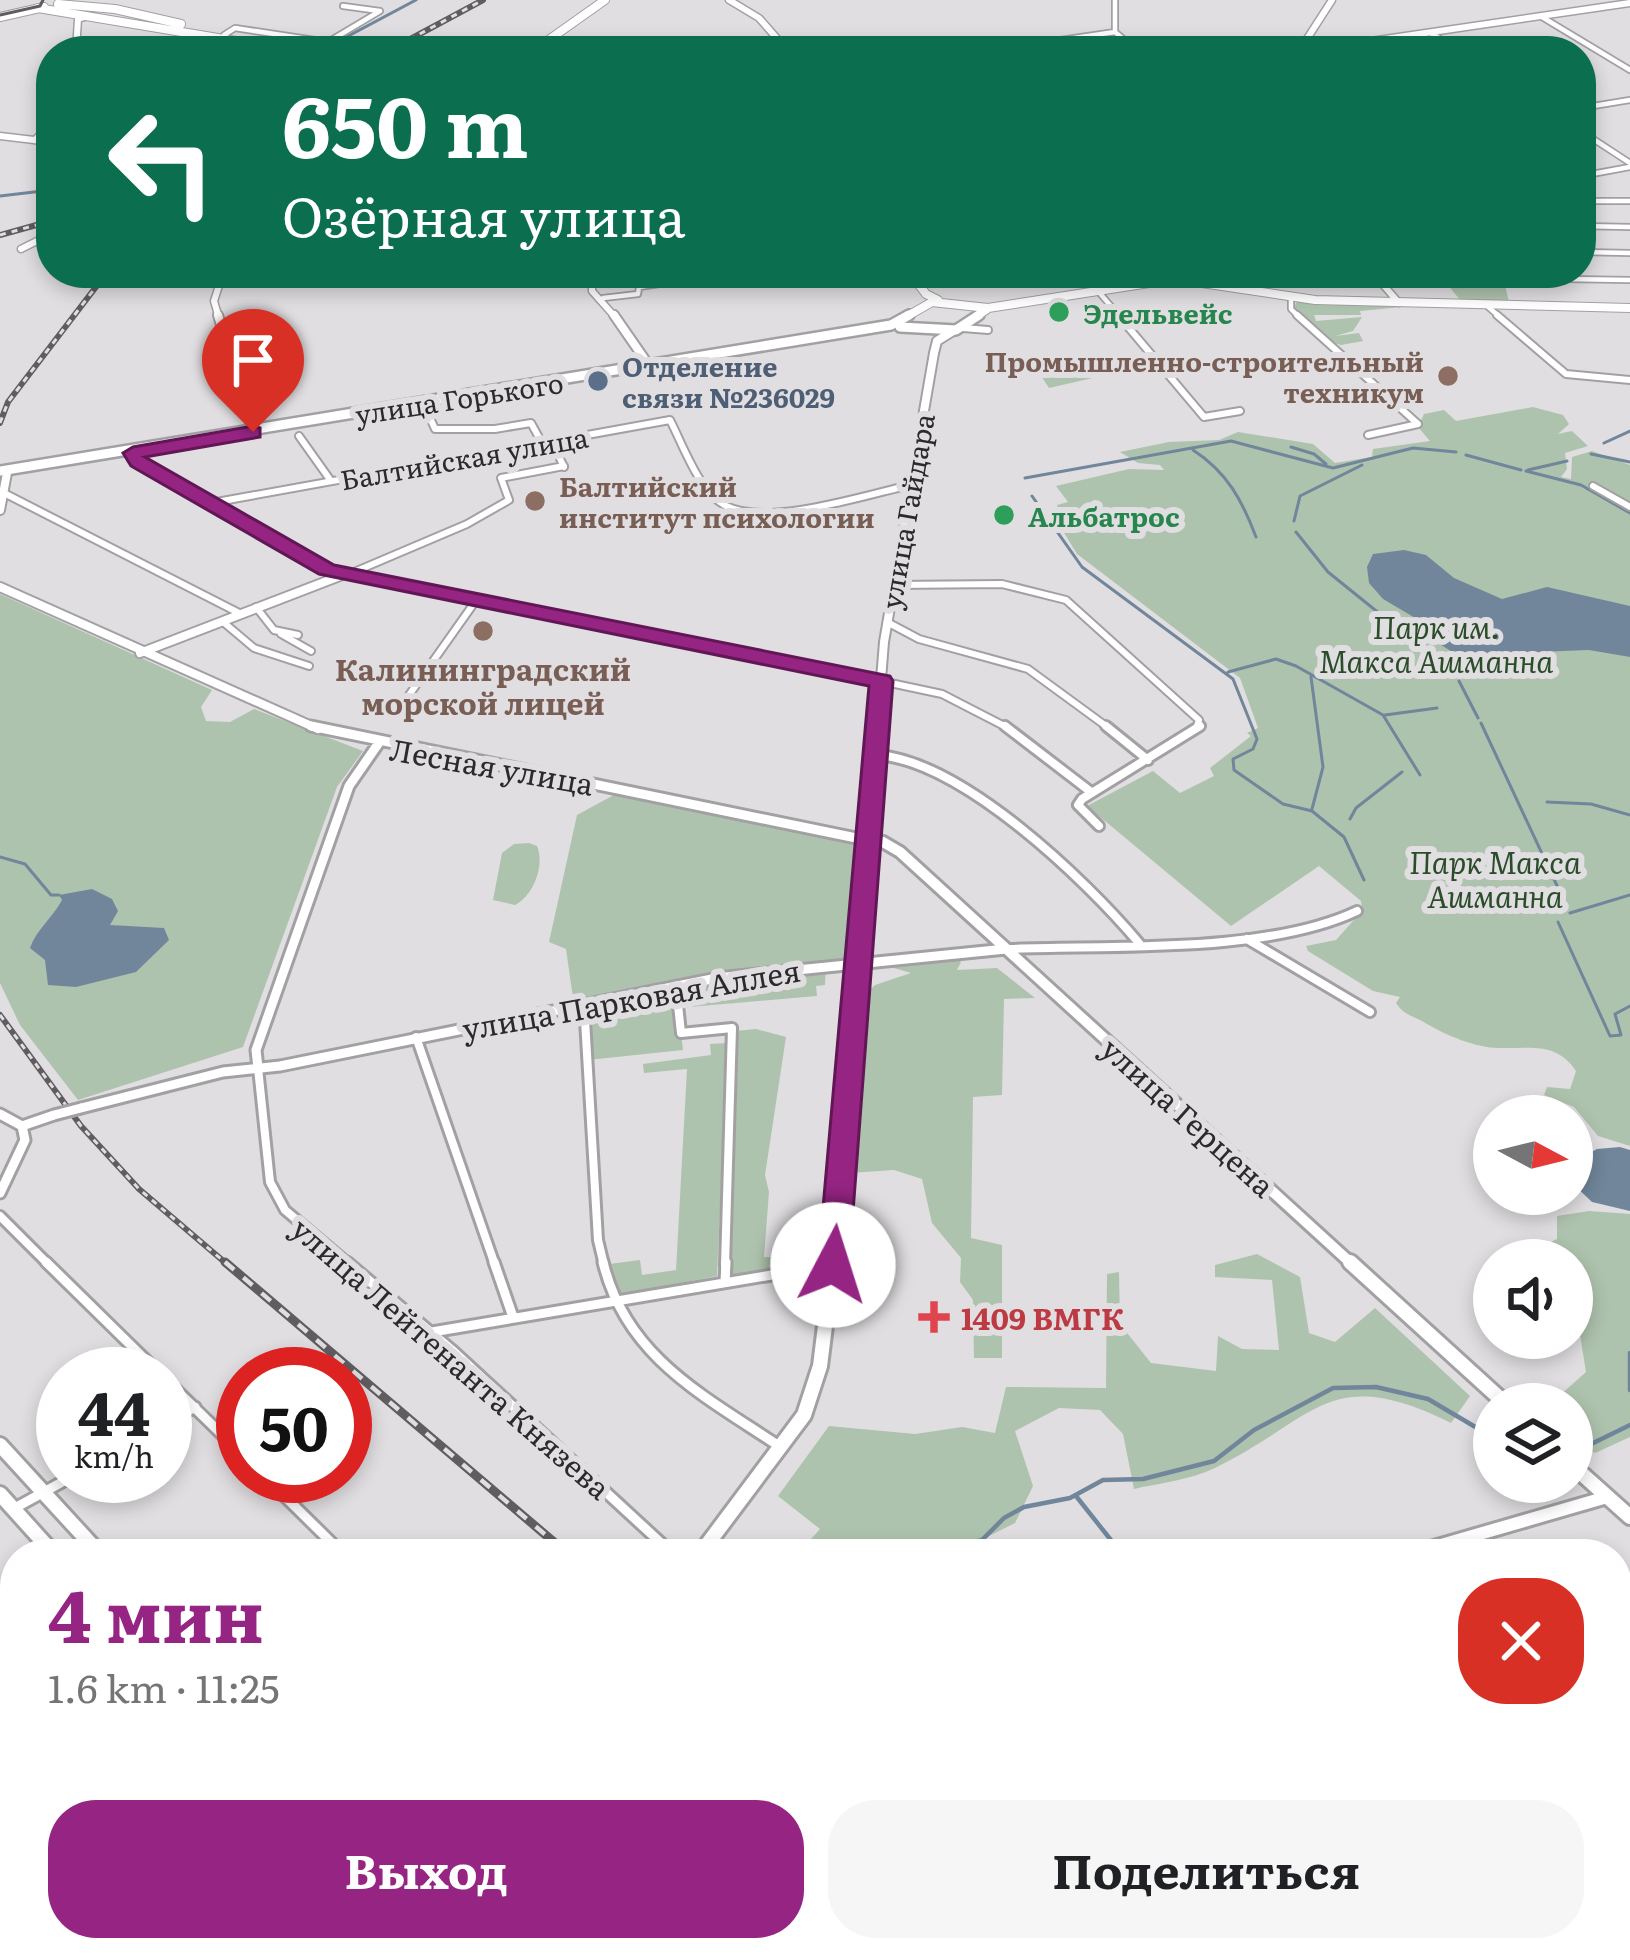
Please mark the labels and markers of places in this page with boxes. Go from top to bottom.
place label: Эдельвейс [1083,292,1233,332]
marker: Эдельвейс [1046,299,1072,325]
pin [202,309,304,432]
place label: Промышленно-строительный техникум [985,340,1424,411]
place label: Отделение связи №236029 [622,345,835,416]
marker: Промышленно-строительный техникум [1435,363,1461,389]
marker: Отделение связи №236029 [585,368,611,394]
place label: Балтийский институт психологии [559,465,875,536]
marker: Балтийский институт психологии [522,488,548,514]
place label: Альбатрос [1028,495,1180,535]
marker: Альбатрос [991,502,1017,528]
marker: Калининградский морской лицей [470,618,496,644]
place label: Калининградский морской лицей [335,646,631,724]
place label: 1409 ВМГК [961,1295,1124,1339]
marker: 1409 ВМГК [918,1301,950,1333]

